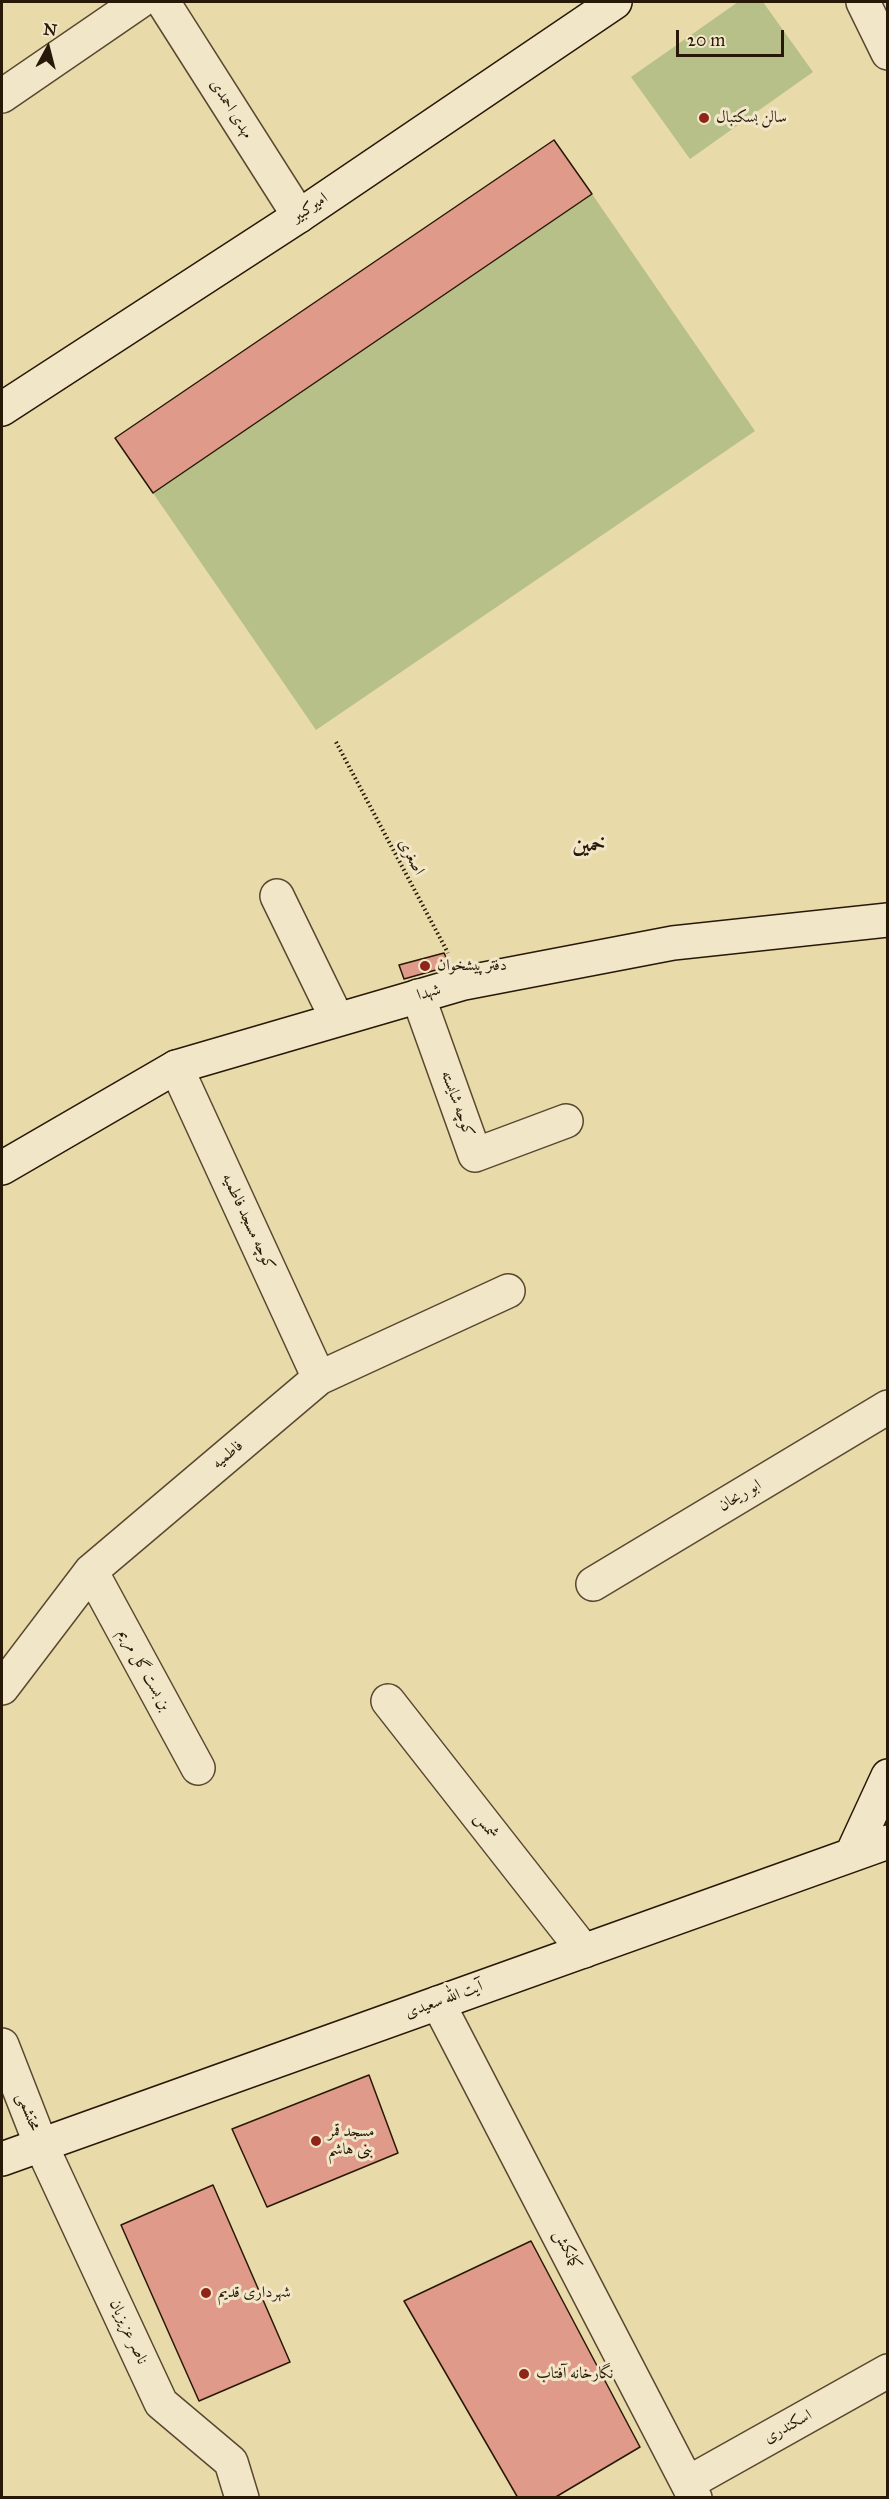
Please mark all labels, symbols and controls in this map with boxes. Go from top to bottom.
north arrow [18,18,78,78]
scale bar [679,18,787,56]
text: N [42,19,58,40]
text: 20 m [687,29,725,51]
street label: مهدی احمدی [205,76,257,142]
place label: سالن بسکتبال [716,108,787,128]
marker: سالن بسکتبال [697,111,711,125]
street label: امیرکبیر [288,189,332,227]
district label: خمین [573,833,605,859]
street label: اصغری [394,836,428,878]
place label: دفتر پیشخوان [437,956,507,976]
marker: دفتر پیشخوان [418,959,432,973]
street label: شهدا [415,980,443,1006]
street label: کوچه شایسته [436,1068,478,1140]
street label: کوچه مسجد فاطمیه [217,1170,279,1274]
street label: فاطمیه [208,1436,248,1474]
street label: ابو ریحان [715,1476,765,1516]
street label: بن بست گل مریم [114,1626,174,1714]
street label: شمس [470,1809,502,1843]
street label: آیت الله سعیدی [403,1977,485,2023]
street label: محتشمی [12,2090,44,2134]
place label: مسجد قمر بنی هاشم [328,2122,375,2160]
marker: مسجد قمر بنی هاشم [309,2134,323,2148]
street label: کمانکش [549,2227,585,2273]
place label: شهرداری قدیم [218,2283,291,2303]
marker: شهرداری قدیم [199,2286,213,2300]
street label: ناصر عزیزیان [105,2296,151,2368]
place label: نگارخانه آفتاب [536,2364,613,2384]
marker: نگارخانه آفتاب [517,2367,531,2381]
street label: اسکندری [761,2406,815,2448]

